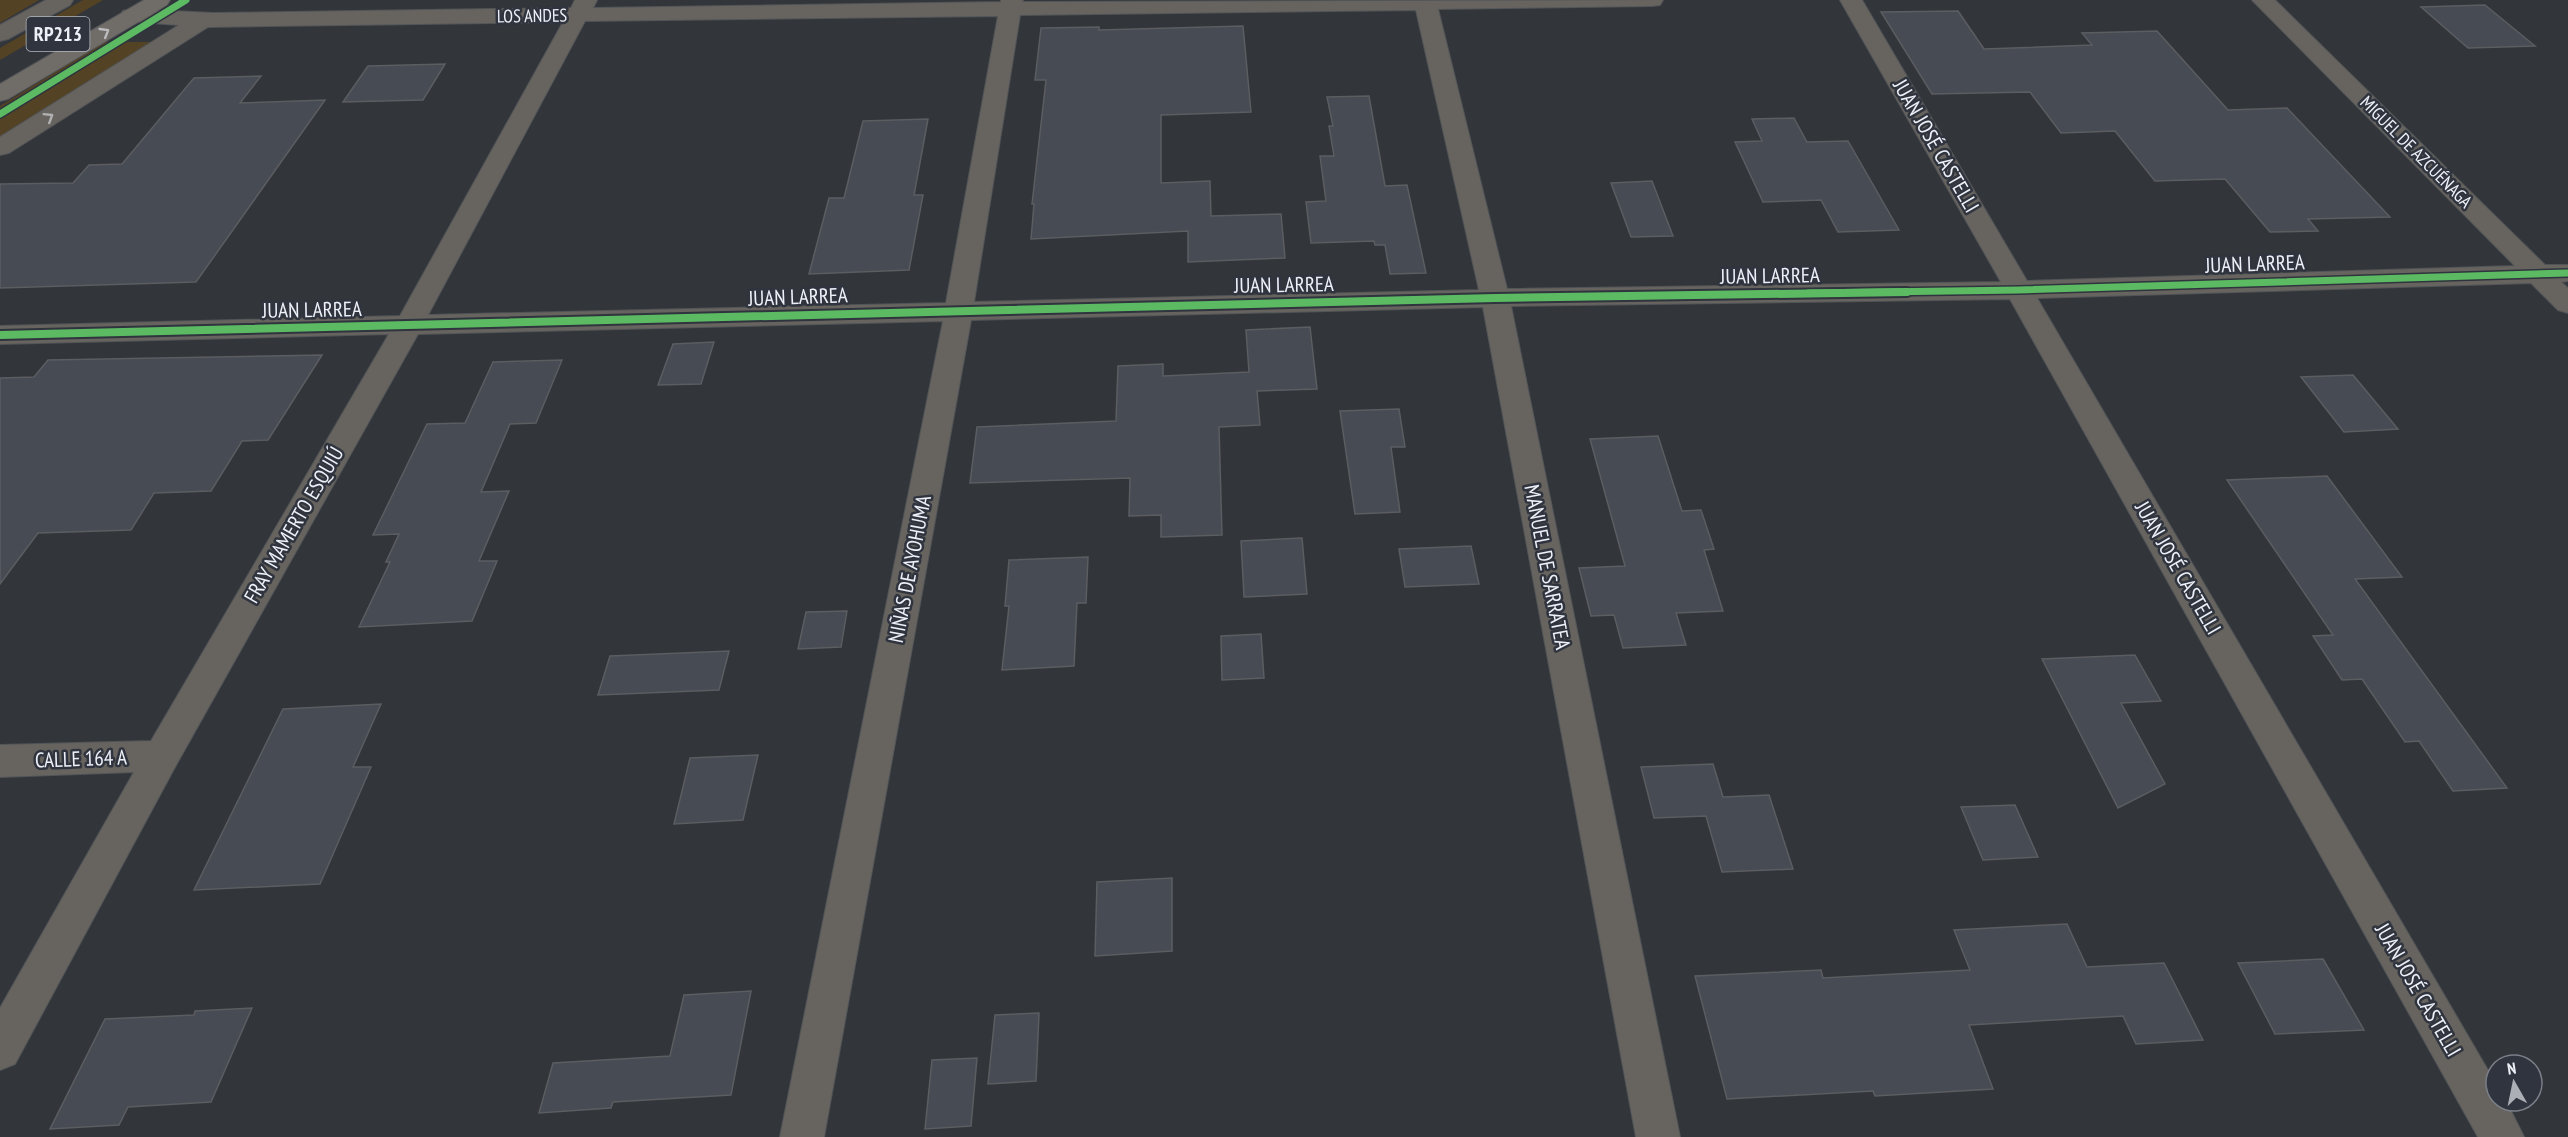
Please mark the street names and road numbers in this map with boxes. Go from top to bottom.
street label: LOS ANDES [497,3,568,28]
road number: RP213 [26,17,90,51]
street label: JUAN JOSÉ CASTELLI [1887,73,1985,217]
street label: MIGUEL DE AZCUÉNAGA [2355,91,2478,213]
street label: JUAN LARREA [2204,248,2305,279]
street label: JUAN LARREA [1719,261,1820,290]
street label: JUAN LARREA [1233,270,1334,299]
street label: JUAN LARREA [747,281,848,312]
street label: JUAN LARREA [261,295,362,324]
street label: FRAY MAMERTO ESQUIÚ [238,442,349,608]
street label: MANUEL DE SARRATEA [1518,482,1577,652]
street label: NIÑAS DE AYOHUMA [882,493,937,645]
street label: JUAN JOSÉ CASTELLI [2129,495,2227,639]
street label: CALLE 164 A [34,743,128,774]
street label: JUAN JOSÉ CASTELLI [2369,917,2467,1061]

